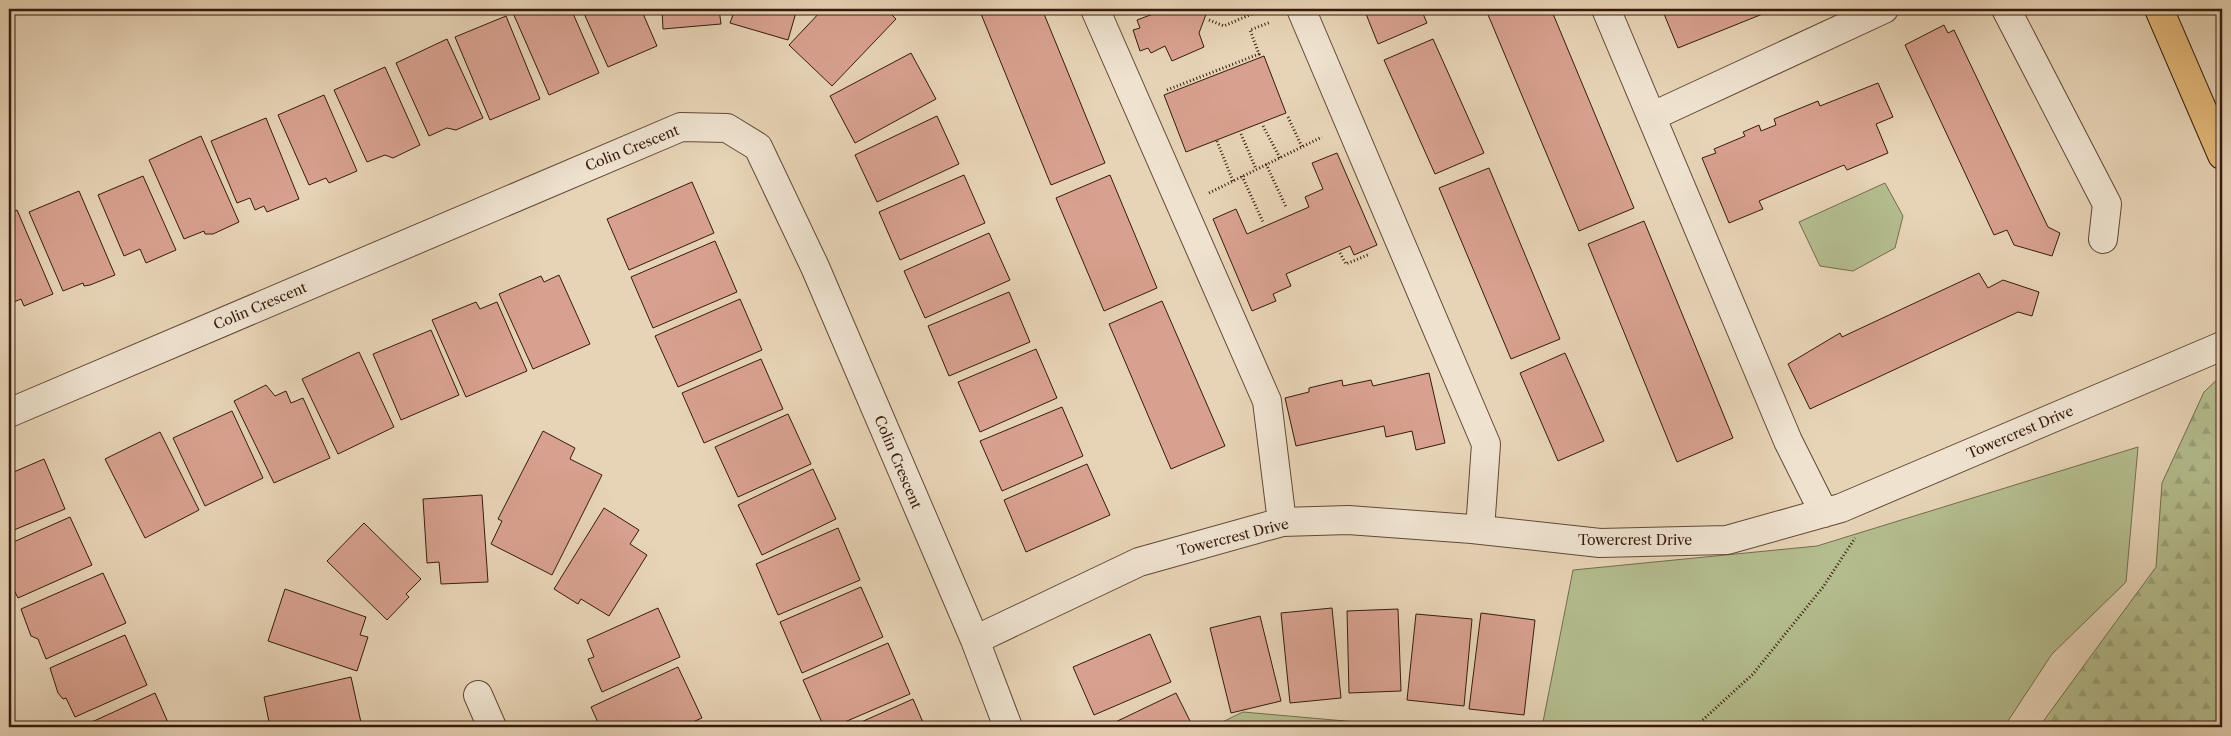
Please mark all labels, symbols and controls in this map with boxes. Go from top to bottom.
street label: Colin Crescent [582,121,682,175]
street label: Colin Crescent [211,278,309,334]
street label: Towercrest Drive [1964,401,2076,463]
street label: Colin Crescent [870,413,926,511]
street label: Towercrest Drive [1175,514,1291,560]
street label: Towercrest Drive [1578,531,1692,549]

